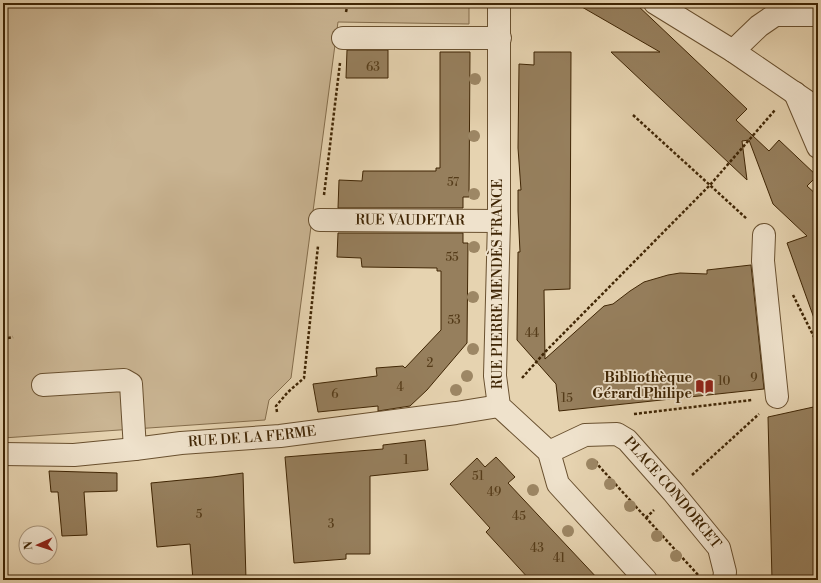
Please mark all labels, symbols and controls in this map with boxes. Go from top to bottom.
house number: 63 [366,60,380,75]
house number: 57 [447,175,459,190]
street label: RUE PIERRE MENDÈS FRANCE [487,179,507,389]
street label: RUE VAUDETAR [355,211,465,230]
house number: 55 [445,250,459,265]
house number: 53 [447,313,461,328]
house number: 44 [525,326,539,341]
house number: 2 [427,356,434,371]
place label: Bibliothèque Gérard Philipe [592,369,692,403]
house number: 9 [750,371,758,386]
house number: 10 [718,374,730,389]
library icon: Bibliothèque Gérard Philipe [695,376,715,396]
house number: 4 [396,380,404,395]
house number: 6 [331,387,339,402]
house number: 15 [561,391,573,406]
street label: RUE DE LA FERME [187,422,317,451]
street label: PLACE CONDORCET [619,433,725,553]
house number: 1 [403,453,409,468]
house number: 51 [472,469,485,484]
house number: 49 [487,485,501,500]
house number: 5 [196,507,203,522]
house number: 45 [512,509,526,524]
house number: 3 [328,517,335,532]
north arrow [18,525,58,565]
text: N [22,540,36,550]
house number: 43 [530,541,544,556]
house number: 41 [553,551,566,566]

